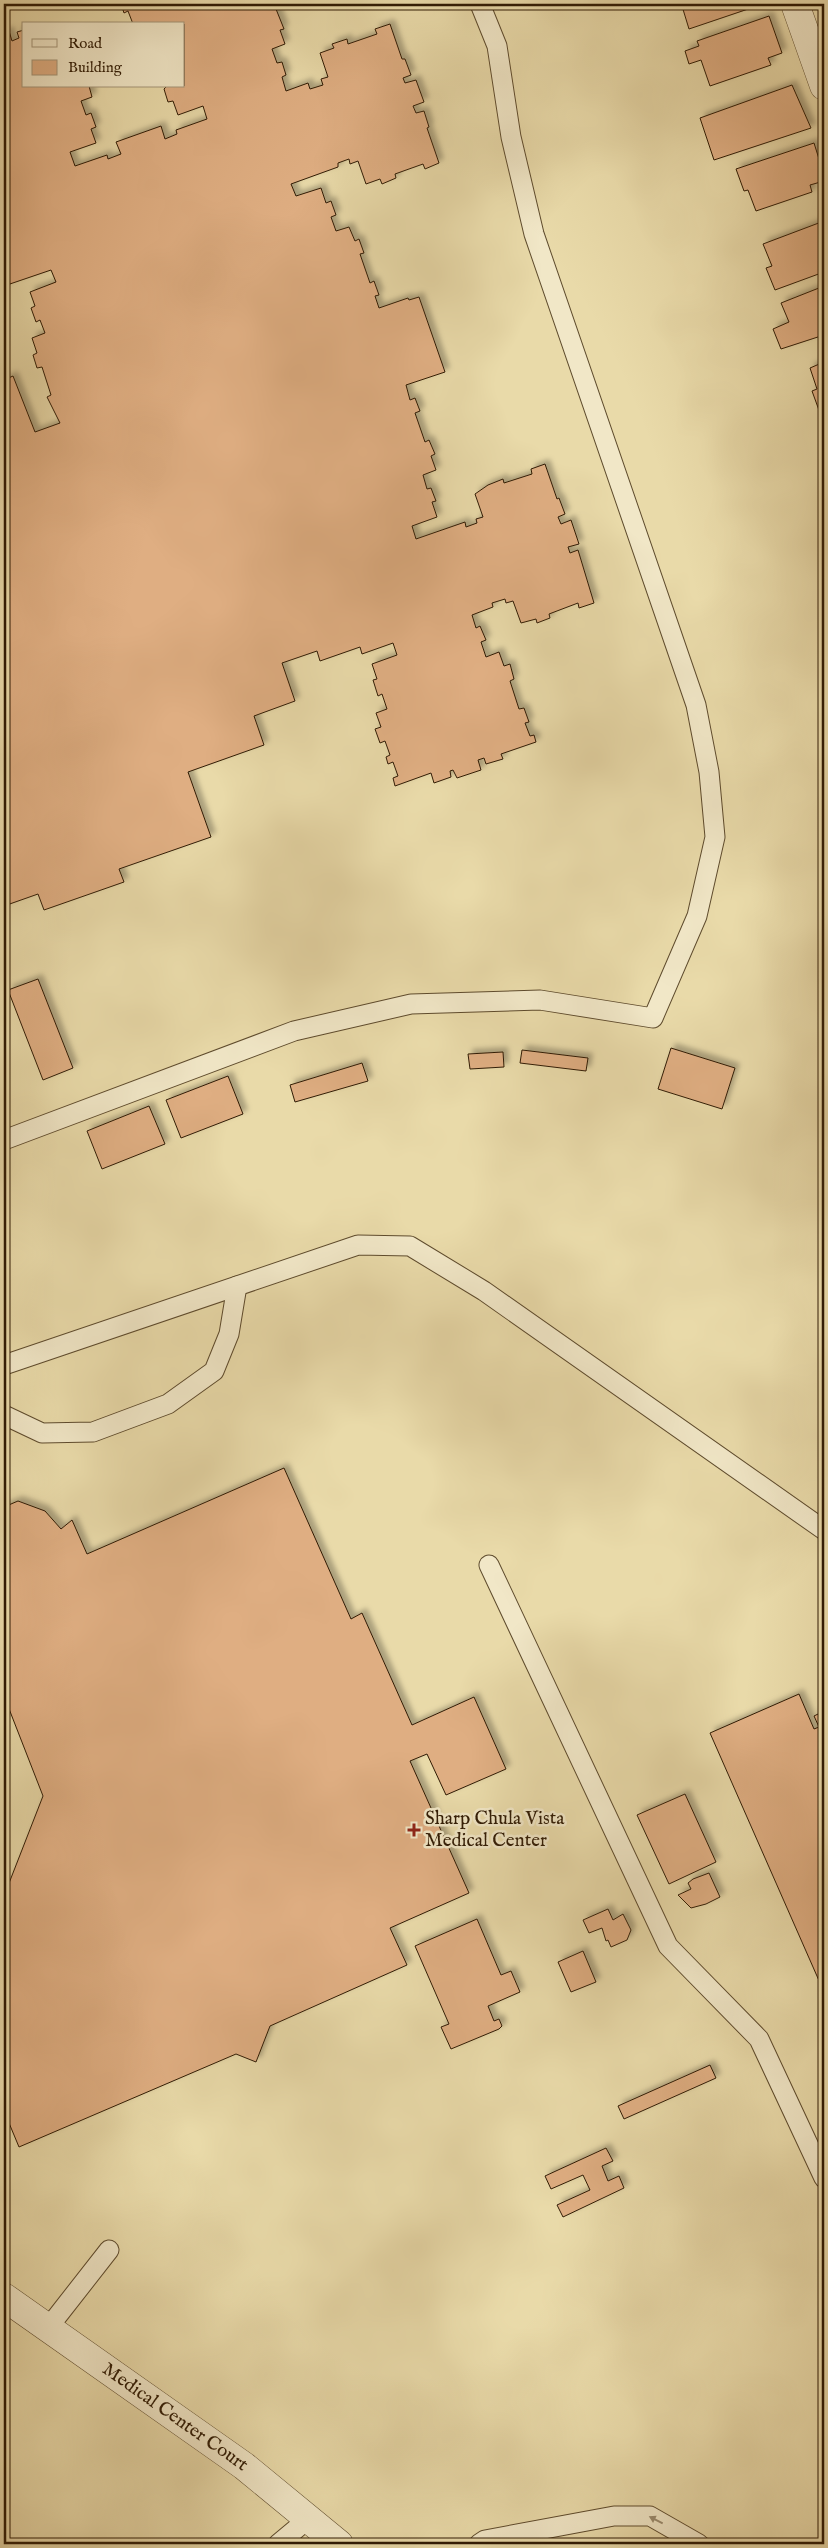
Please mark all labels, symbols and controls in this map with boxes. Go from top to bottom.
legend [22,22,185,88]
text: Road [68,34,103,53]
text: Building [68,58,123,77]
place label: Sharp Chula Vista Medical Center [425,1807,565,1853]
marker: Sharp Chula Vista Medical Center [407,1823,421,1837]
street label: Medical Center Court [97,2358,253,2477]
one-way arrow [649,2516,664,2524]

